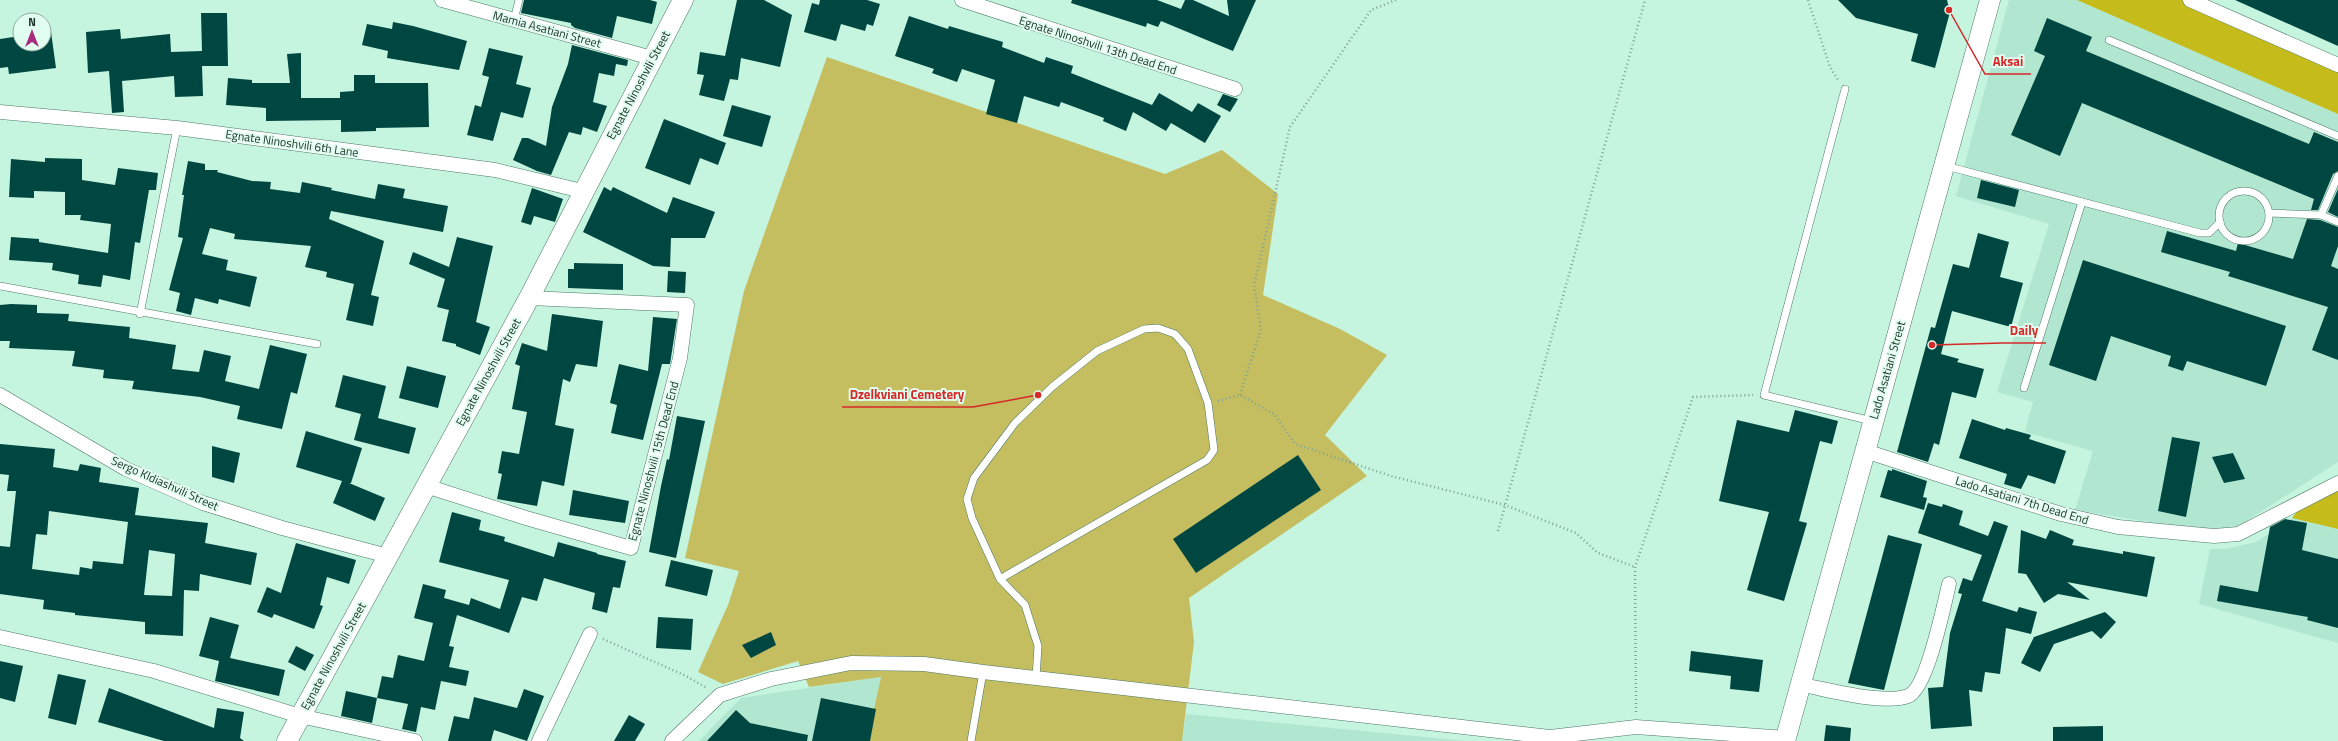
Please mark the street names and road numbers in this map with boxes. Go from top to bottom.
street label: Mamia Asatiani Street [491,5,604,53]
street label: Egnate Ninoshvili 13th Dead End [1017,10,1179,80]
street label: Egnate Ninoshvili Street [601,26,675,143]
street label: Egnate Ninoshvili 6th Lane [224,124,360,162]
street label: Egnate Ninoshvili Street [450,314,526,429]
street label: Lado Asatiani Street [1864,318,1910,421]
street label: Egnate Ninoshvili 15th Dead End [622,379,684,543]
street label: Sergo Kldiashvili Street [108,451,222,516]
street label: Lado Asatiani 7th Dead End [1953,471,2091,529]
street label: Egnate Ninoshvili Street [295,598,371,713]

